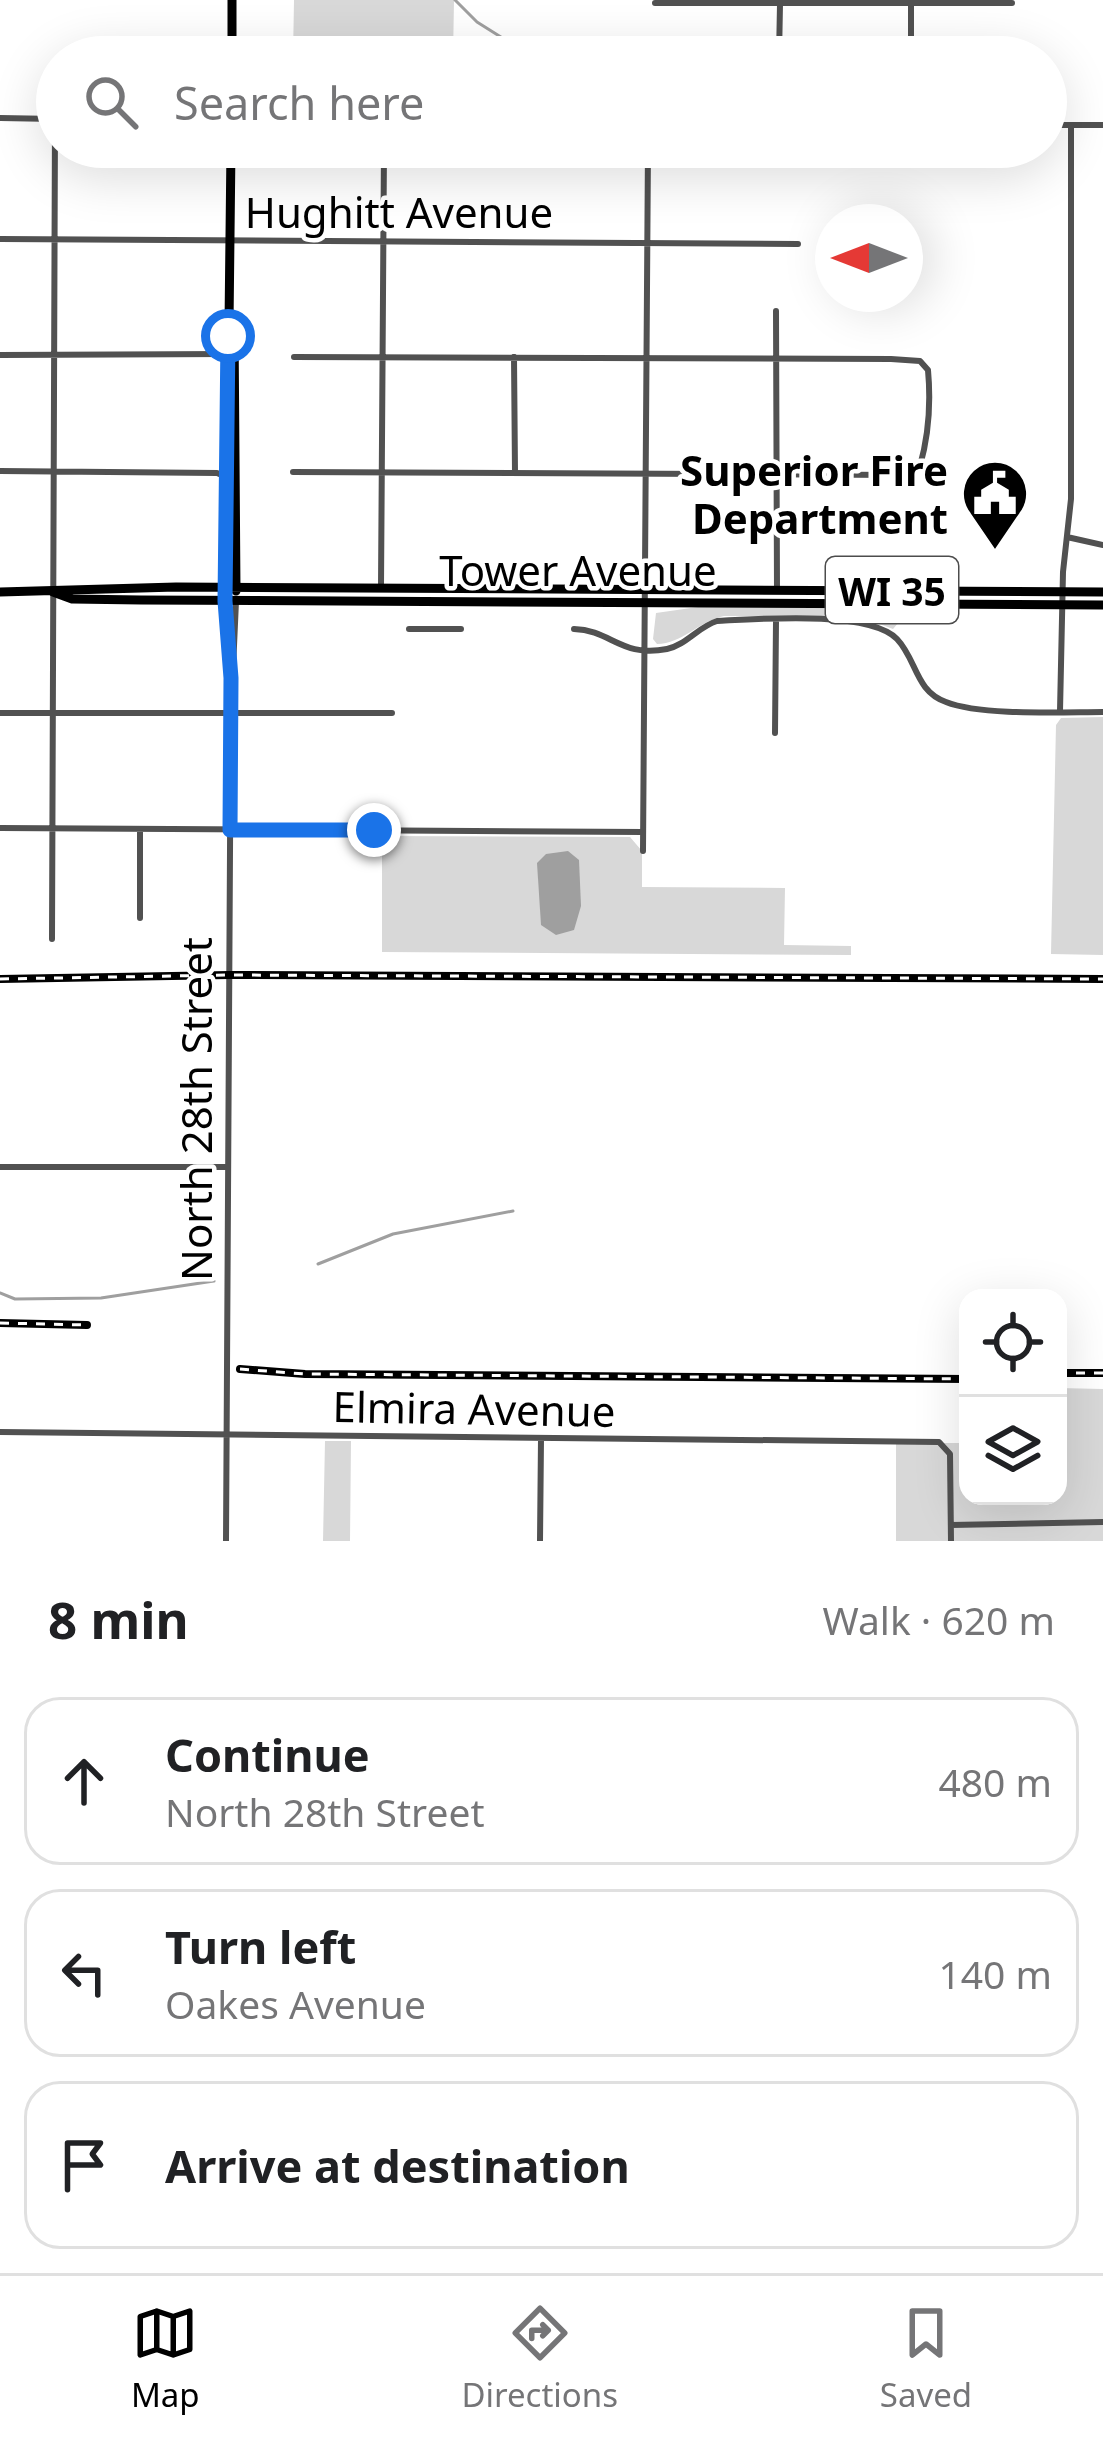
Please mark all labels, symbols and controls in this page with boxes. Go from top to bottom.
search box [36,36,1067,168]
icon: search [78,69,144,135]
text: Search here [174,72,424,133]
street label: Hughitt Avenue [245,183,553,240]
north arrow [815,204,923,312]
route start [201,309,255,363]
place label: Superior Fire Department [680,441,948,546]
public building icon: Superior Fire Department [960,458,1030,552]
street label: Tower Avenue [439,541,717,598]
road number: WI 35 [826,557,958,623]
route end [347,803,401,857]
street label: North 28th Street [167,937,224,1281]
map controls [959,1289,1067,1505]
button: locate [959,1289,1067,1397]
street label: Elmira Avenue [332,1377,616,1439]
button: layers [959,1397,1067,1505]
text: 8 min [48,1584,189,1654]
text: Walk · 620 m [822,1593,1055,1646]
text: Continue [165,1724,370,1785]
icon: ahead [51,1748,117,1814]
text: 480 m [938,1755,1052,1808]
text: North 28th Street [165,1785,485,1838]
text: Turn left [165,1916,356,1977]
icon: left [51,1940,117,2006]
text: 140 m [938,1947,1052,2000]
text: Oakes Avenue [165,1977,426,2030]
icon: arrive [51,2132,117,2198]
text: Arrive at destination [165,2135,630,2196]
tab: Map [131,2300,200,2417]
tab: Directions [461,2300,618,2417]
tab: Saved [880,2300,972,2417]

